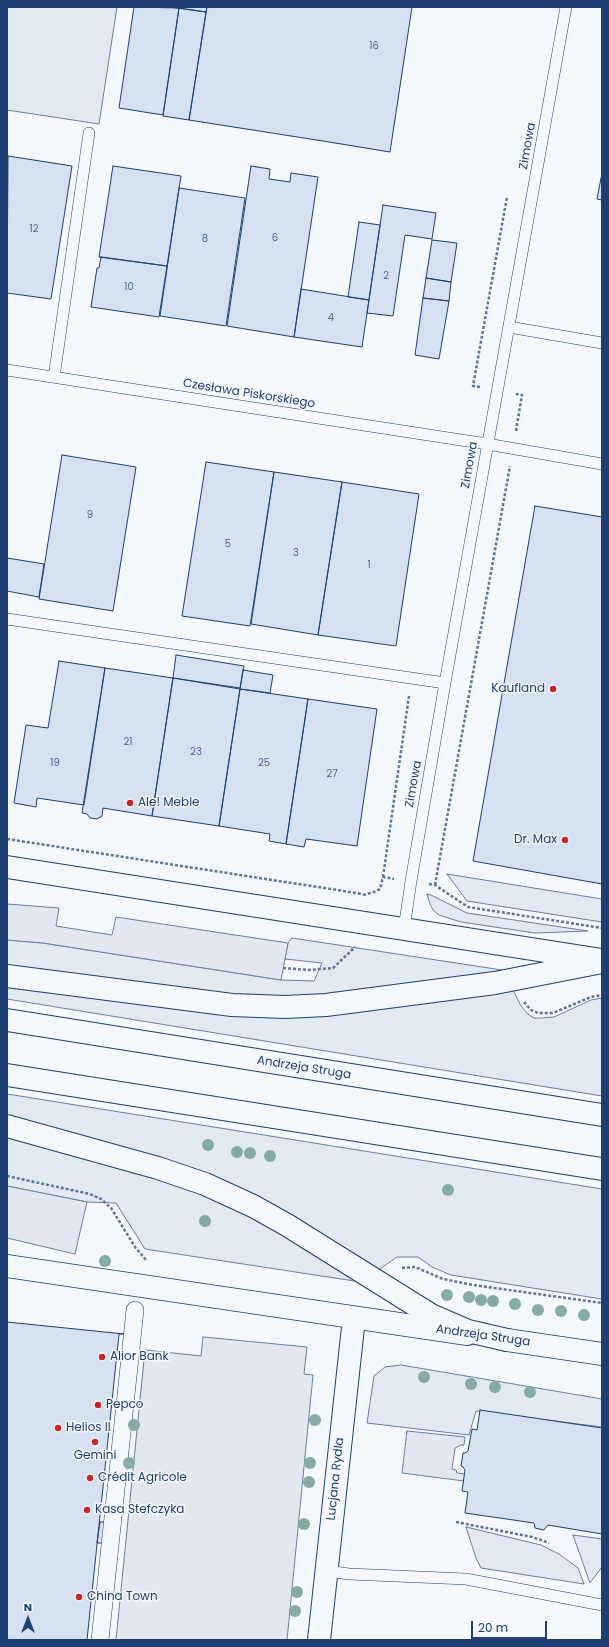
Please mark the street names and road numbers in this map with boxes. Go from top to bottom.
street label: Zimowa [517,121,539,171]
street label: Czesława Piskorskiego [182,376,316,412]
street label: Zimowa [459,440,481,490]
street label: Zimowa [403,759,425,809]
street label: Andrzeja Struga [256,1053,352,1083]
street label: Andrzeja Struga [435,1322,531,1350]
street label: Lucjana Rydla [324,1437,348,1521]

